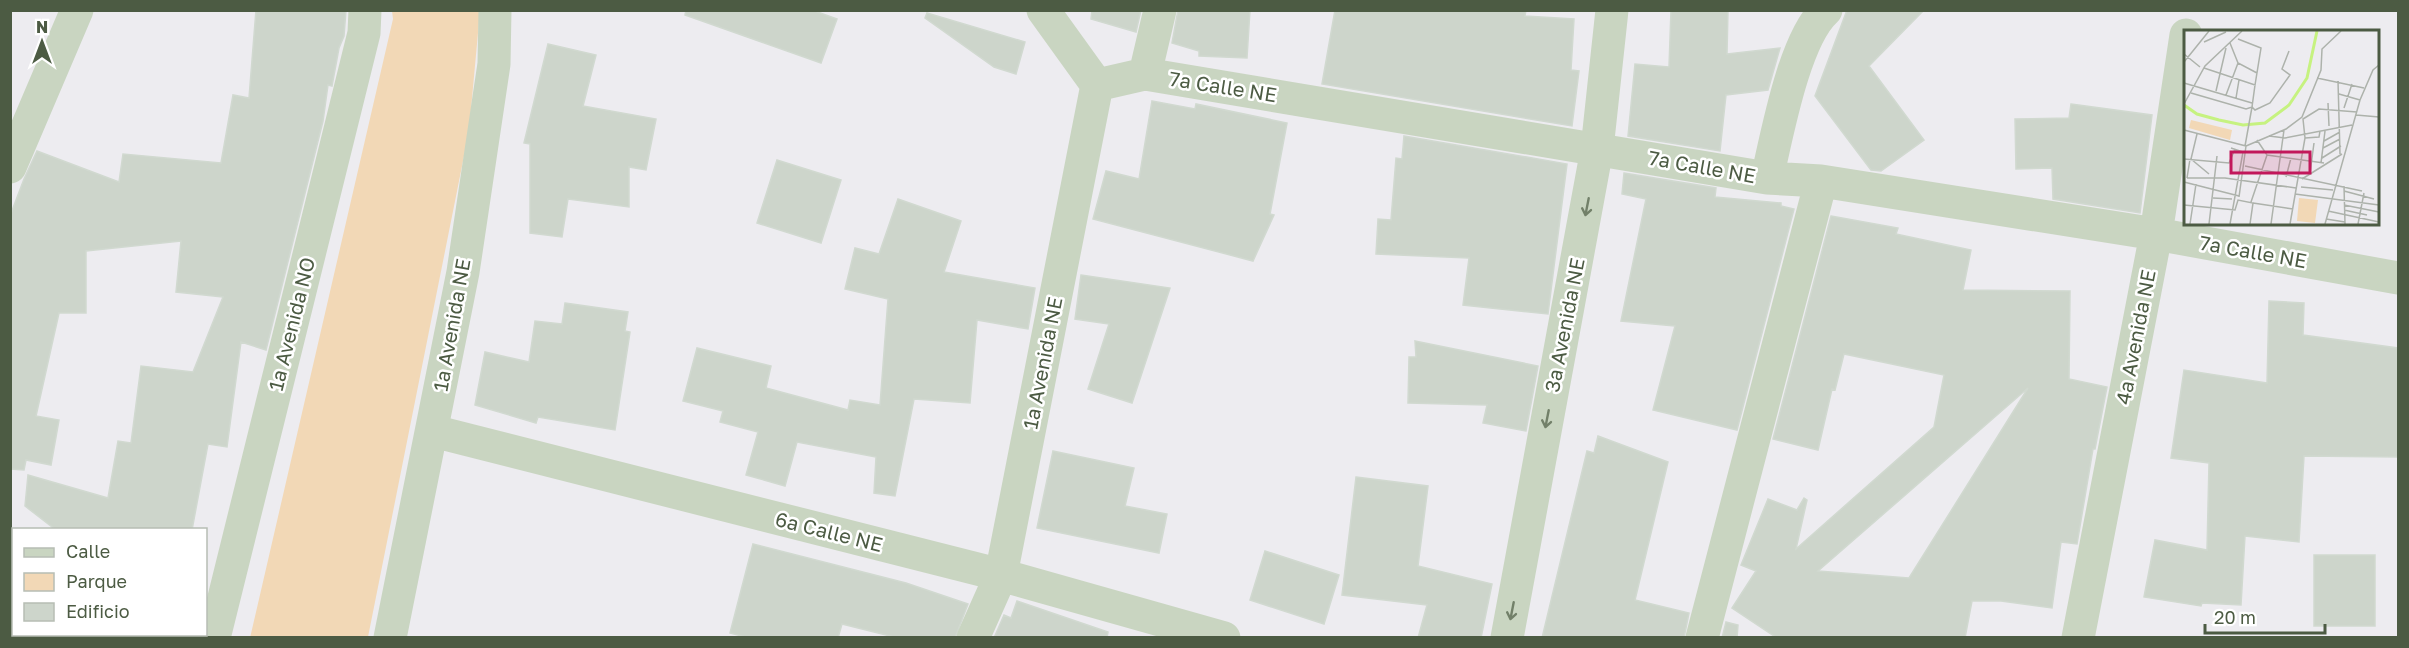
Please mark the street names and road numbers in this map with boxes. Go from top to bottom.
street label: 7a Calle NE [1168,66,1279,106]
street label: 7a Calle NE [1647,145,1758,187]
street label: 7a Calle NE [2198,230,2309,272]
street label: 1a Avenida NO [263,254,319,393]
street label: 3a Avenida NE [1539,256,1589,394]
street label: 1a Avenida NE [428,257,474,393]
street label: 4a Avenida NE [2110,267,2160,406]
street label: 1a Avenida NE [1017,295,1067,431]
street label: 6a Calle NE [773,506,885,556]

